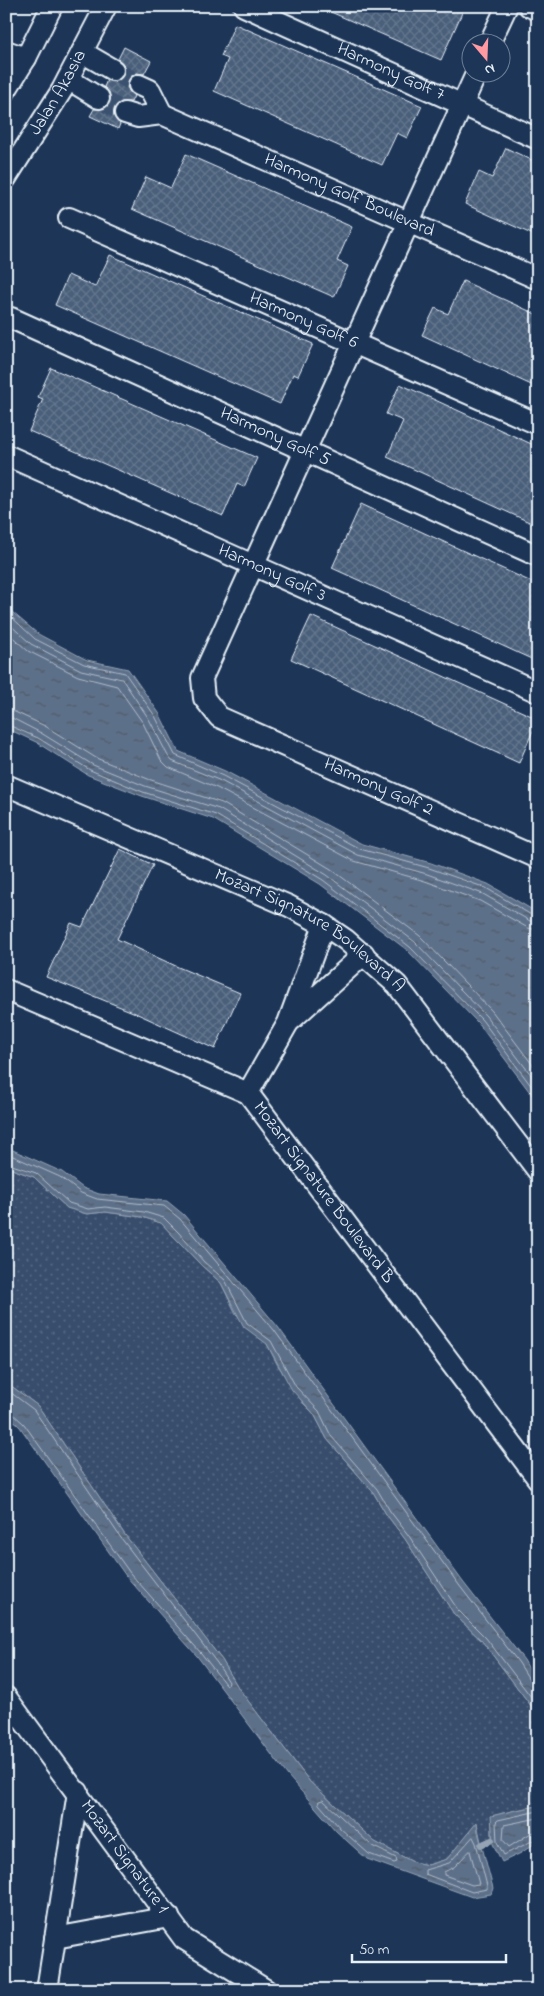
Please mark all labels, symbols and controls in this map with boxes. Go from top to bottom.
north arrow [462,32,512,82]
street label: Harmony Golf 7 [333,37,449,108]
street label: Jalan Akasia [23,45,94,141]
text: N [482,57,498,80]
street label: Harmony Golf Boulevard [260,147,438,245]
street label: Harmony Golf 6 [245,286,362,356]
street label: Harmony Golf 5 [215,401,334,474]
street label: Harmony Golf 3 [214,538,330,609]
street label: Harmony Golf 2 [319,752,437,823]
street label: Mozart Signature Boulevard A [210,863,411,998]
street label: Mozart Signature Boulevard B [246,1097,400,1289]
street label: Mozart Signature 1 [73,1795,175,1920]
scale bar [352,1931,505,1963]
text: 50 m [359,1939,390,1961]

